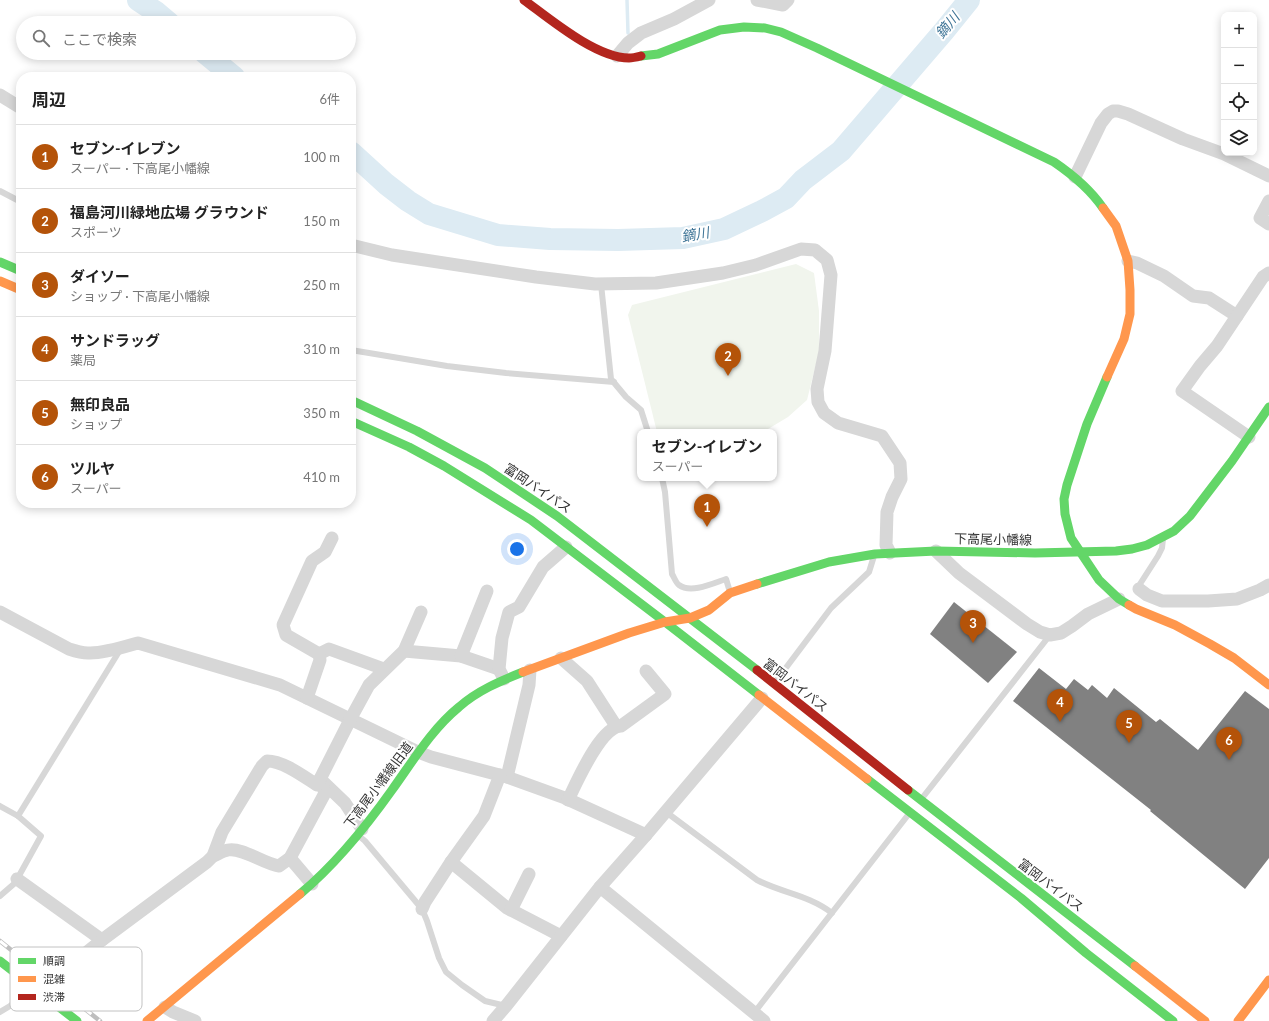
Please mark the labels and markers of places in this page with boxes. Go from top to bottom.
pin: 2 [715,343,741,376]
pin: 1 [694,494,720,527]
pin: 3 [960,610,986,643]
pin: 4 [1047,689,1073,722]
pin: 5 [1116,710,1142,743]
pin: 6 [1216,727,1242,760]

